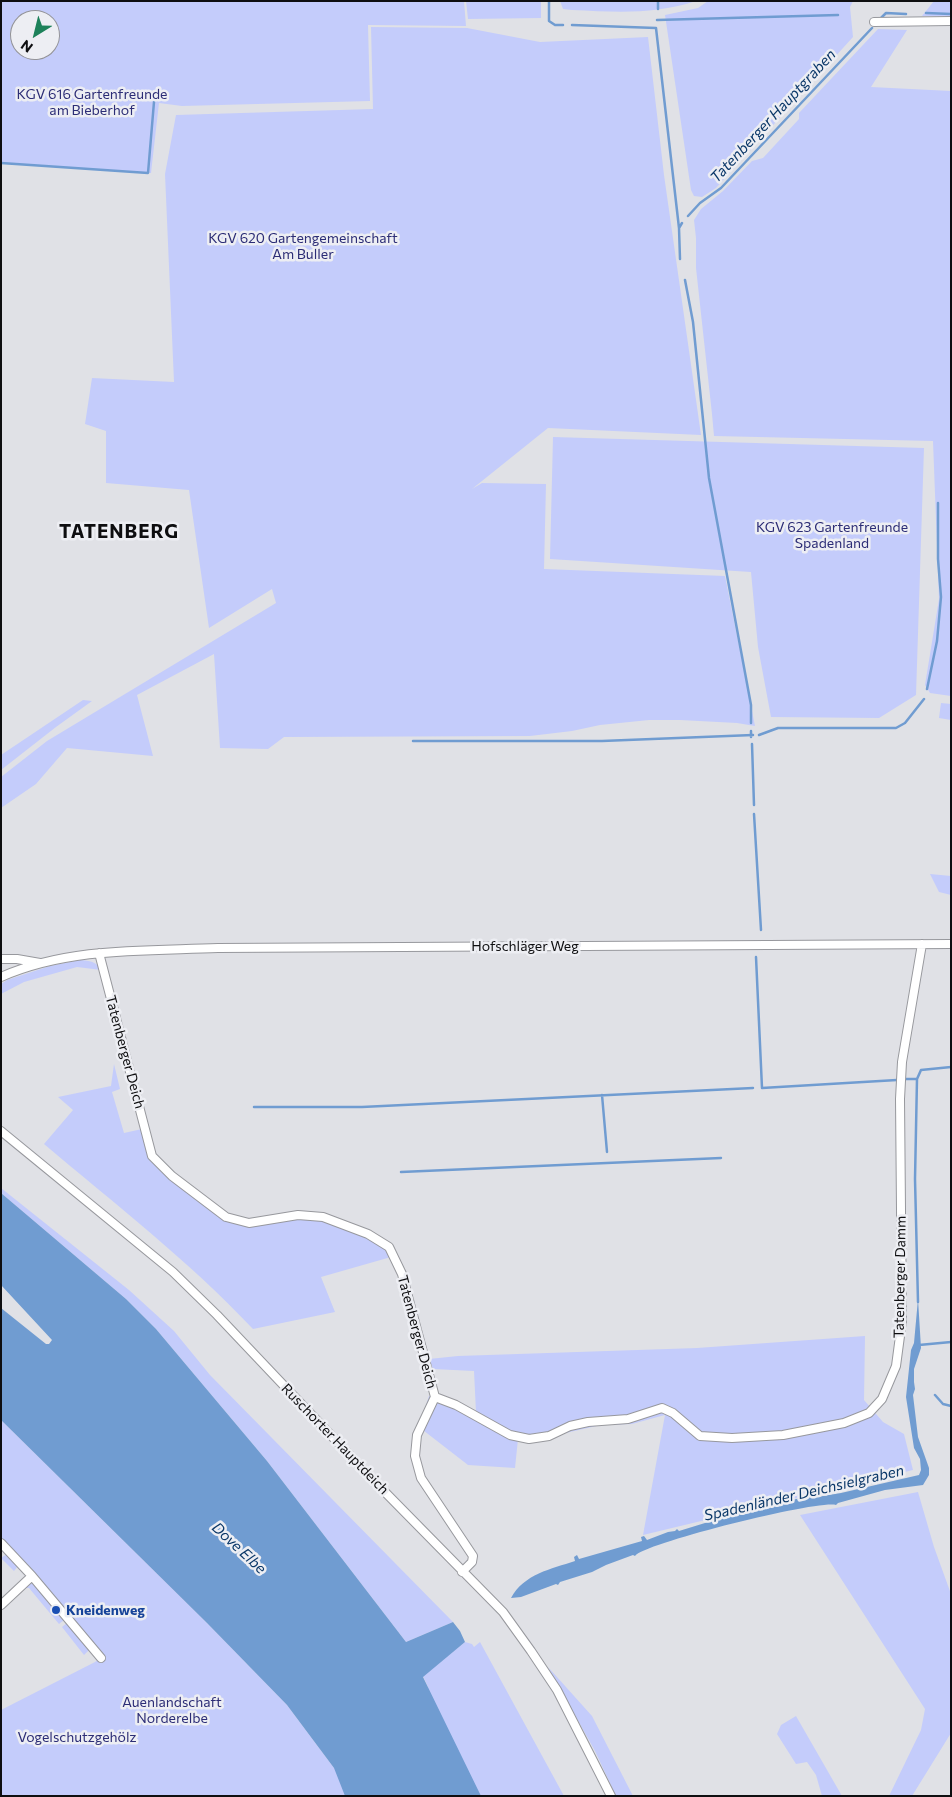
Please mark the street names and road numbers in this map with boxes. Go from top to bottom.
street label: Hofschläger Weg [471,938,579,954]
street label: Tatenberger Deich [102,993,148,1111]
street label: Tatenberger Damm [891,1216,909,1338]
street label: Tatenberger Deich [394,1273,440,1391]
street label: Ruschorter Hauptdeich [278,1380,392,1498]

